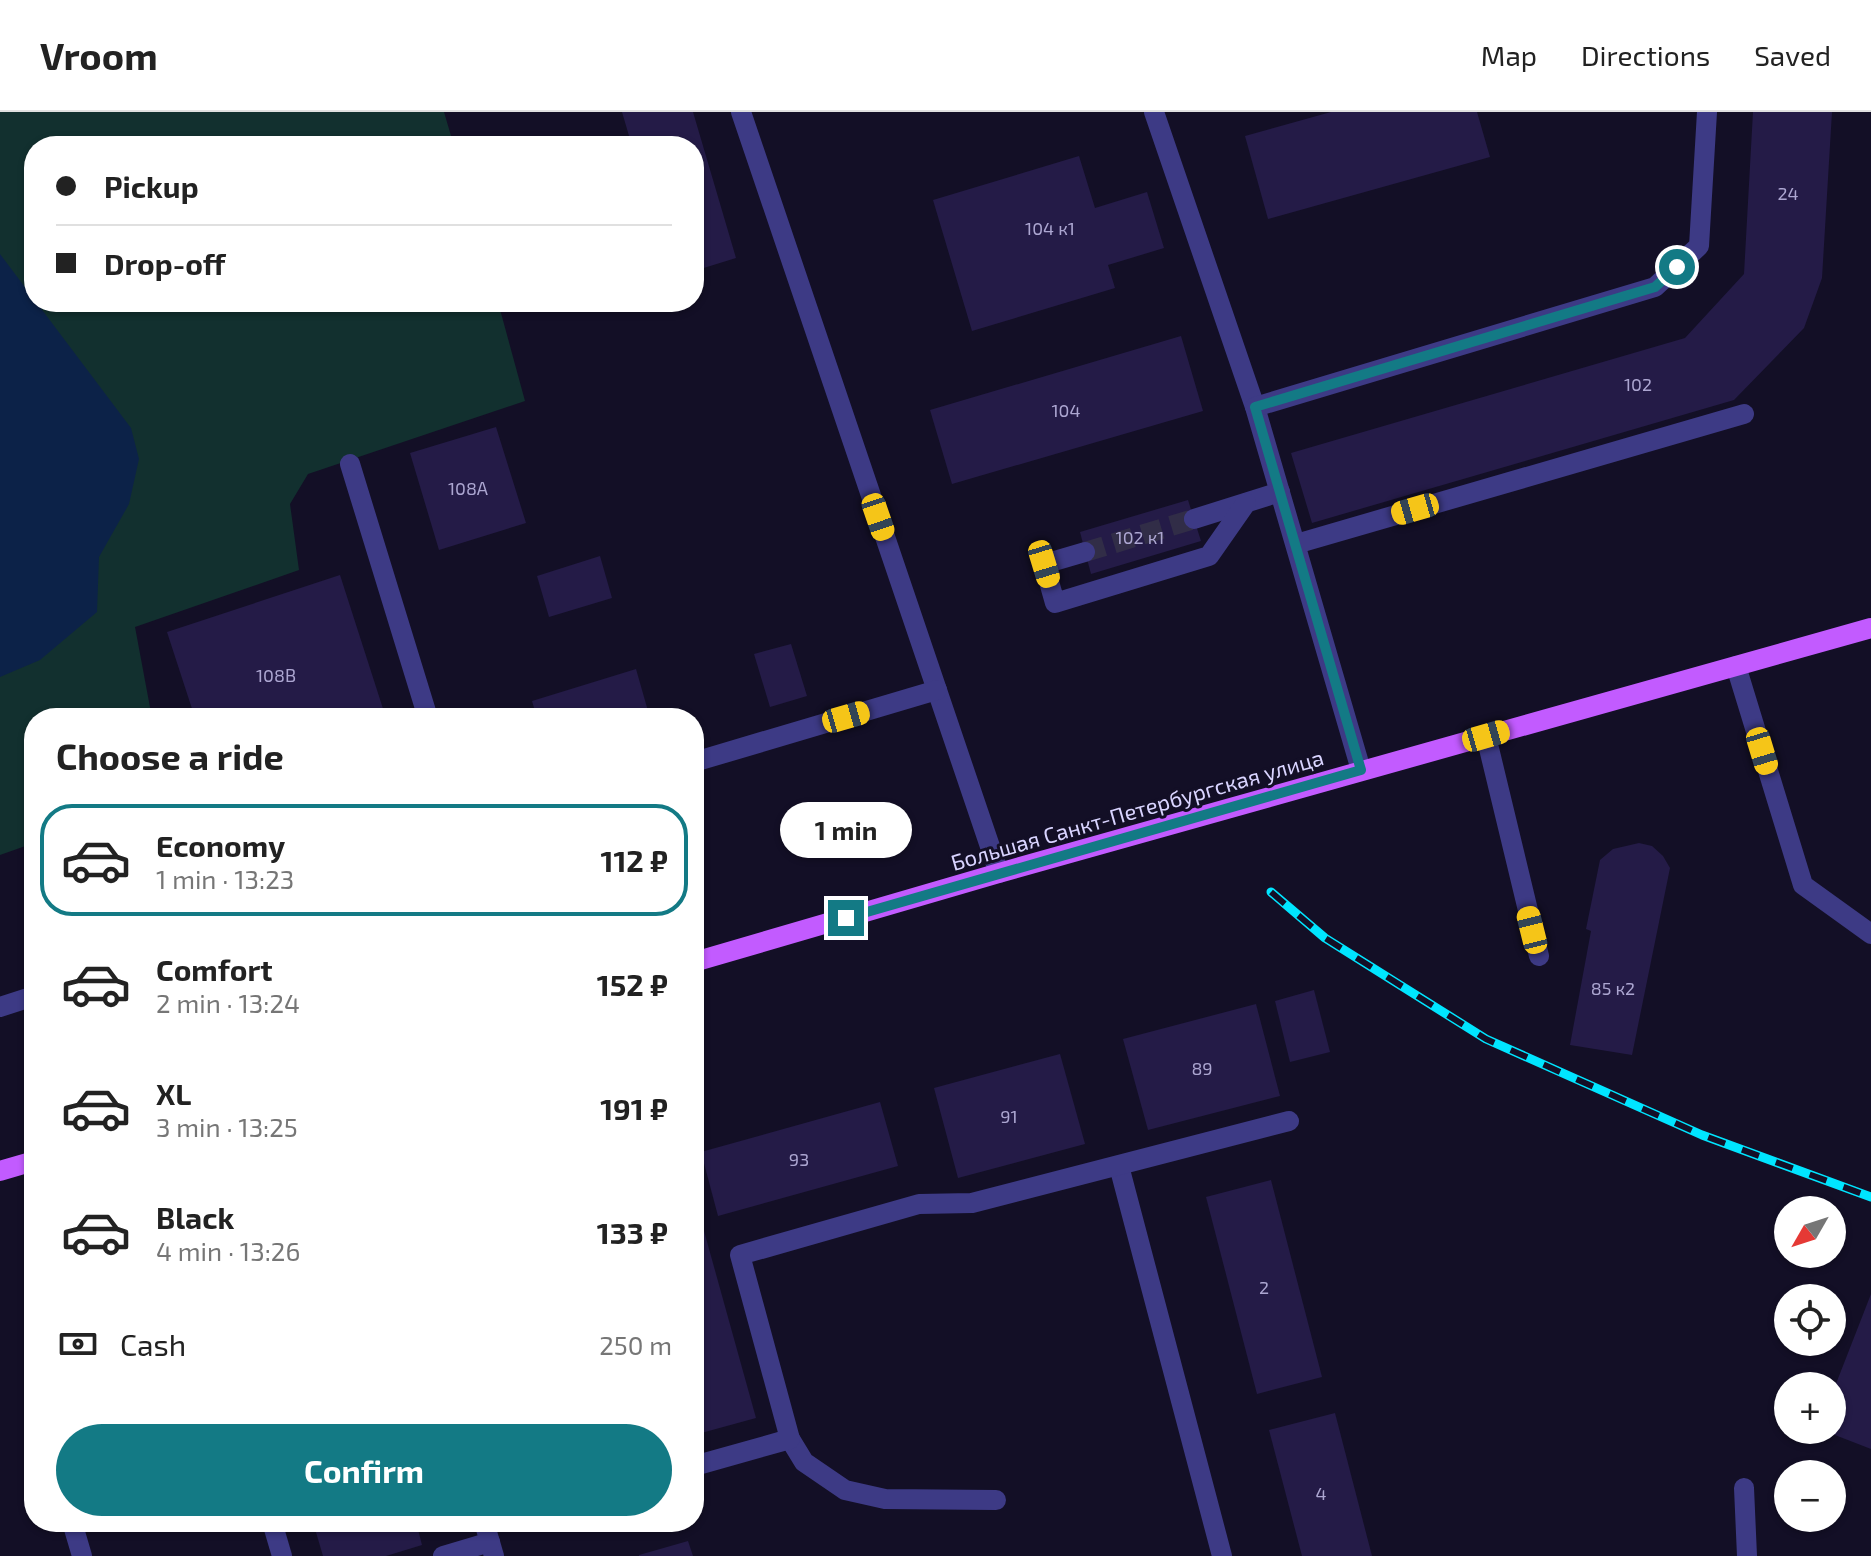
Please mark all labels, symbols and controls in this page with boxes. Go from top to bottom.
text: Vroom [40,32,158,78]
text: Map [1481,38,1537,72]
text: Directions [1581,38,1710,72]
text: Saved [1754,38,1831,72]
text: Pickup [104,168,199,204]
house number: 24 [1777,182,1799,204]
house number: 104 к1 [1025,217,1075,239]
text: Drop-off [104,245,226,281]
route start [1659,249,1695,285]
house number: 102 [1624,373,1652,395]
house number: 104 [1051,399,1081,421]
house number: 108А [448,477,489,499]
car [859,490,897,544]
car [1389,491,1441,527]
house number: 102 к1 [1116,526,1164,548]
car [1026,538,1062,590]
house number: 108В [256,664,296,686]
car [820,699,872,735]
car [1460,718,1512,754]
car [1744,725,1780,777]
text: Choose a ride [56,734,284,777]
street label: Большая Санкт-Петербургская улица [948,743,1327,876]
callout: 1 min [780,802,912,858]
text: 1 min [815,814,877,845]
icon: car [60,824,132,896]
text: Economy [156,827,285,863]
text: 112 ₽ [600,842,668,878]
text: 1 min · 13:23 [156,863,294,894]
route end [828,900,864,936]
car [1515,904,1549,956]
icon: car [60,948,132,1020]
text: Comfort [156,951,273,987]
text: 152 ₽ [597,966,668,1002]
house number: 85 к2 [1591,977,1635,999]
text: 2 min · 13:24 [156,987,300,1018]
house number: 89 [1191,1057,1213,1079]
icon: car [60,1072,132,1144]
text: XL [156,1075,191,1111]
text: 191 ₽ [600,1090,668,1126]
house number: 91 [1000,1105,1018,1127]
text: 3 min · 13:25 [156,1111,298,1142]
house number: 93 [789,1148,809,1170]
icon: car [60,1196,132,1268]
north arrow [1774,1196,1846,1268]
map controls [1774,1196,1846,1532]
text: Black [156,1199,234,1235]
text: 133 ₽ [597,1214,668,1250]
text: 4 min · 13:26 [156,1235,300,1266]
house number: 2 [1259,1276,1269,1298]
button: locate [1774,1284,1846,1356]
icon: cash [56,1322,100,1366]
text: Cash [120,1326,186,1362]
text: 250 m [599,1329,672,1360]
button: + [1774,1372,1846,1444]
button: Confirm [56,1424,672,1516]
button: − [1774,1460,1846,1532]
house number: 4 [1315,1482,1327,1504]

